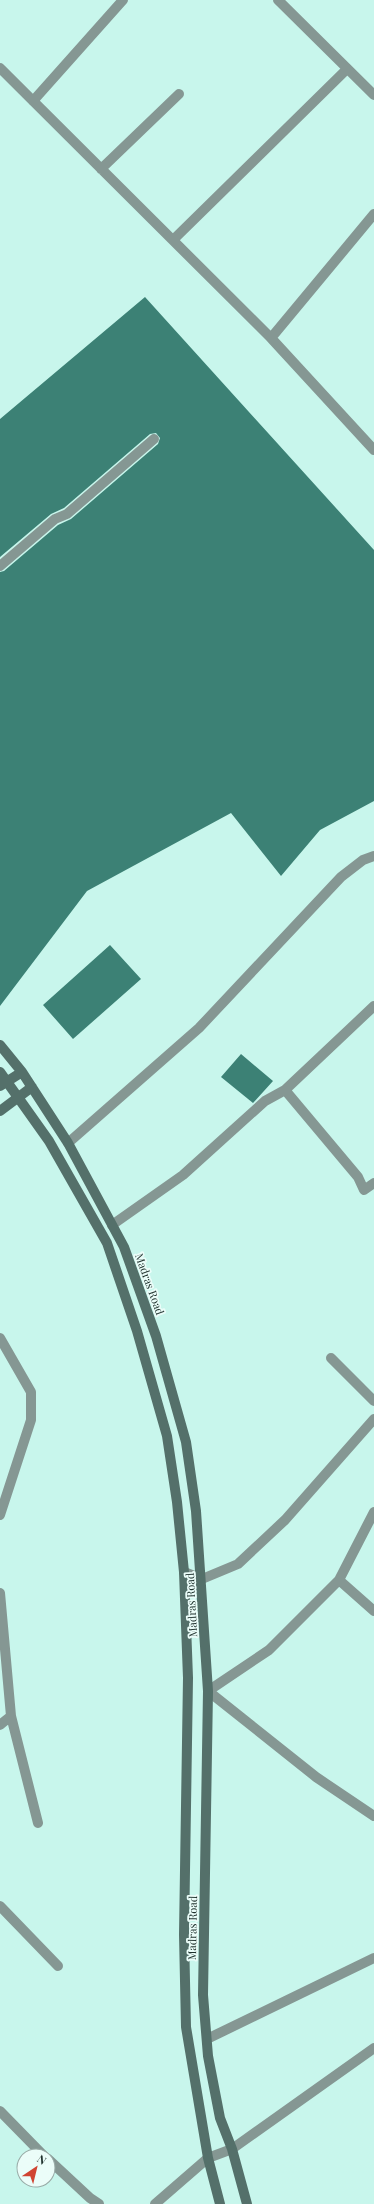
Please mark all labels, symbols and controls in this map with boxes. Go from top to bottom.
street label: Madras Road [132,1251,168,1317]
street label: Madras Road [182,1572,200,1638]
street label: Madras Road [184,1895,200,1960]
north arrow [16,2148,56,2188]
text: N [34,2151,50,2168]

